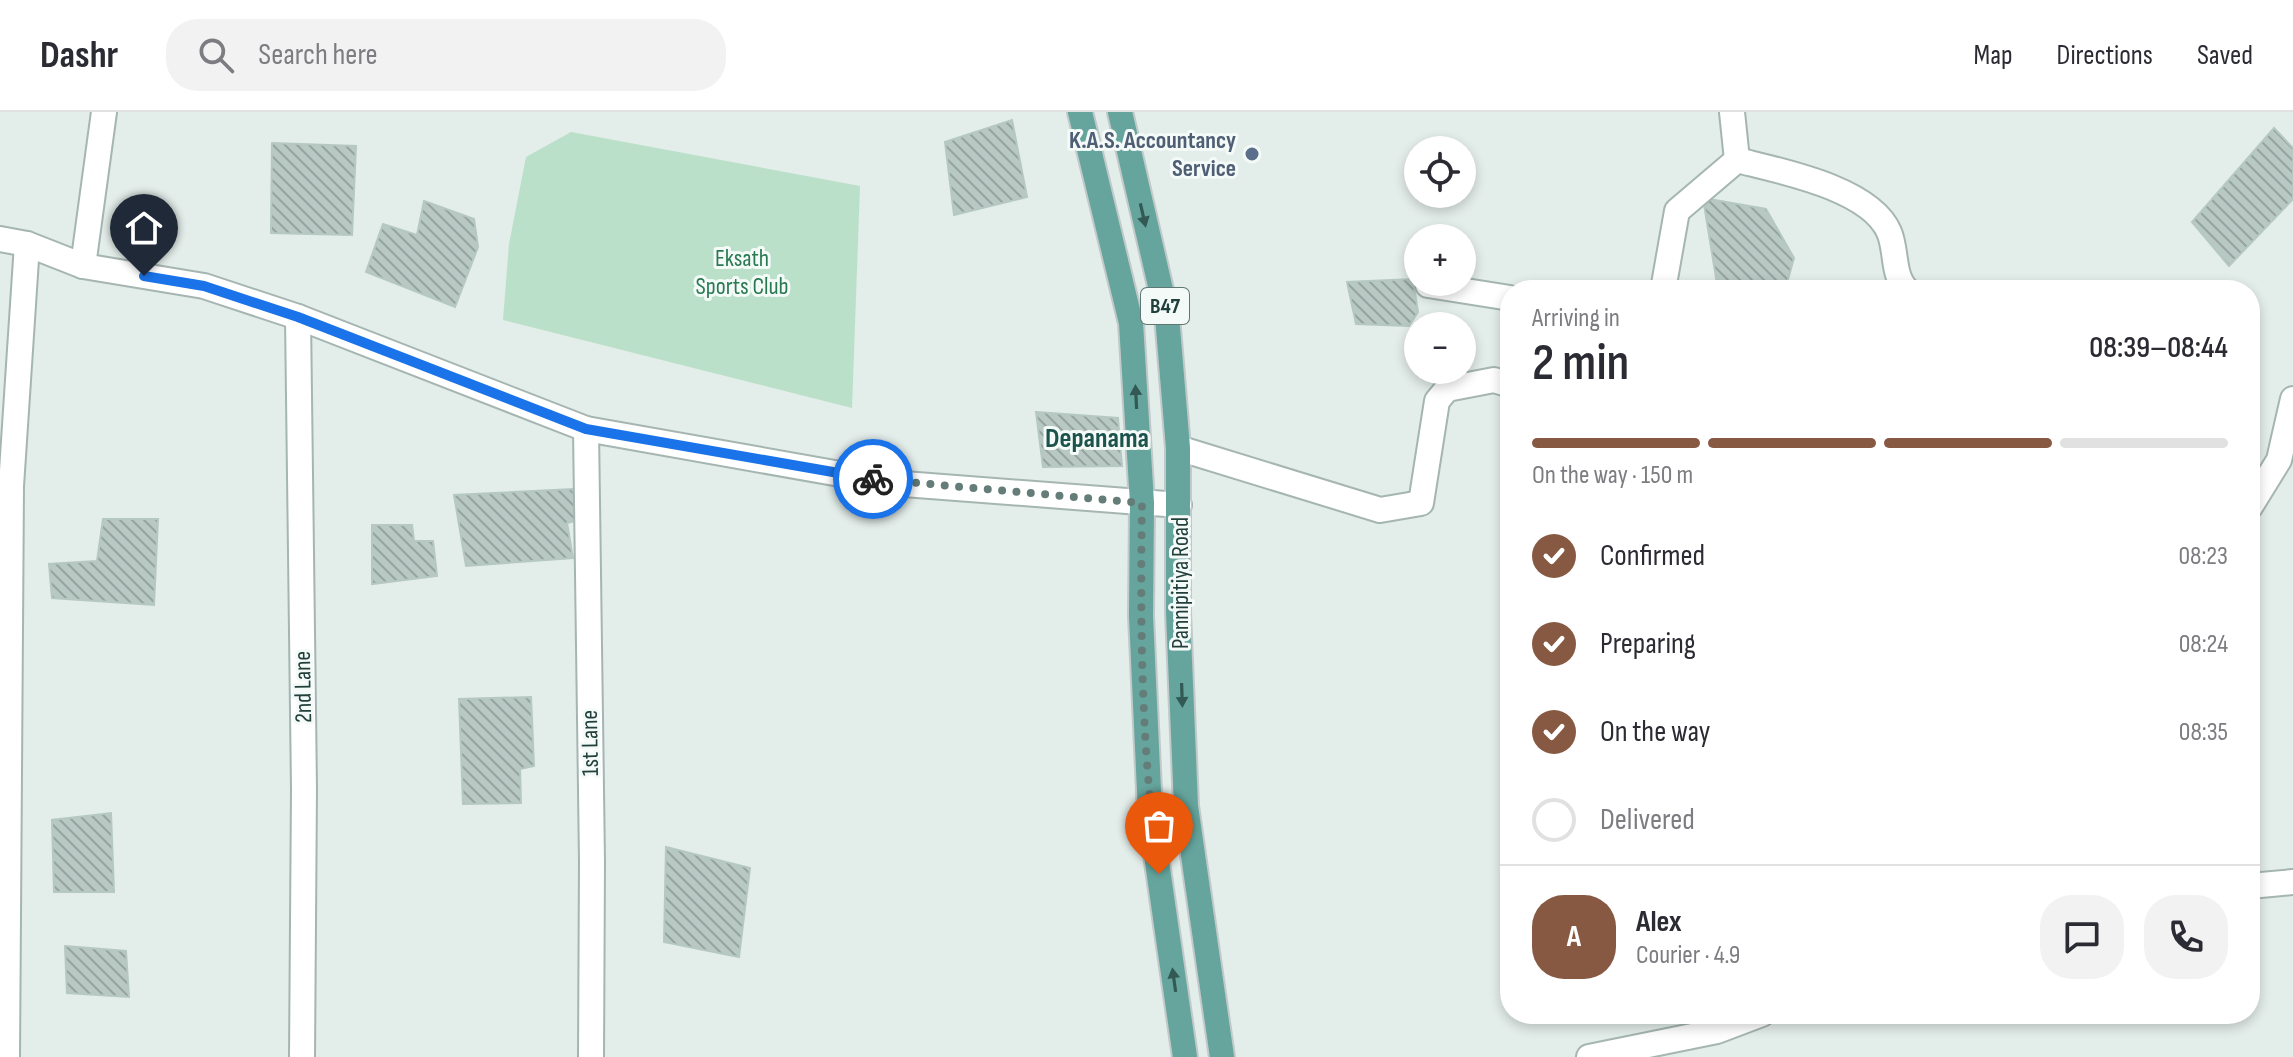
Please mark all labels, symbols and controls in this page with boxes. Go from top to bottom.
search box [166,19,726,91]
text: Dashr [40,33,118,78]
icon: search [194,33,238,77]
text: Search here [258,37,378,73]
text: Map [1974,39,2013,72]
text: Directions [2057,39,2153,72]
text: Saved [2197,39,2253,72]
place label: K.A.S. Accountancy Service [1069,126,1236,183]
map controls [1404,136,1476,384]
button: locate [1404,136,1476,208]
marker: K.A.S. Accountancy Service [1243,145,1261,163]
pin [110,194,178,276]
one-way arrow [1138,203,1150,228]
icon: home [122,206,166,250]
button: + [1404,224,1476,296]
park label: Eksath Sports Club [695,244,789,301]
road number: B47 [1141,288,1189,324]
text: Arriving in [1532,303,1620,334]
button: − [1404,312,1476,384]
text: 08:39–08:44 [2089,330,2228,366]
text: 2 min [1532,332,1629,395]
one-way arrow [1129,384,1142,409]
district label: Depanama [1045,422,1149,455]
courier [833,439,913,519]
icon: bike [851,457,895,501]
text: On the way · 150 m [1532,460,1693,491]
street label: Pannipitiya Road [1166,517,1195,649]
icon: check [1532,534,1576,578]
text: Confirmed [1600,538,1705,574]
text: 08:23 [2178,541,2228,572]
icon: check [1532,622,1576,666]
text: Preparing [1600,626,1696,662]
text: 08:24 [2179,629,2228,660]
street label: 2nd Lane [288,651,318,723]
one-way arrow [1175,683,1188,708]
street label: 1st Lane [575,710,605,776]
icon: check [1532,710,1576,754]
text: On the way [1600,714,1710,750]
text: 08:35 [2179,717,2228,748]
pin [1125,792,1193,874]
text: Delivered [1600,802,1695,838]
icon: bag [1137,804,1181,848]
button: chat [2040,895,2124,979]
button: phone [2144,895,2228,979]
text: Alex [1636,904,1682,940]
text: A [1567,919,1581,955]
text: Courier · 4.9 [1636,940,1740,971]
one-way arrow [1167,967,1180,992]

